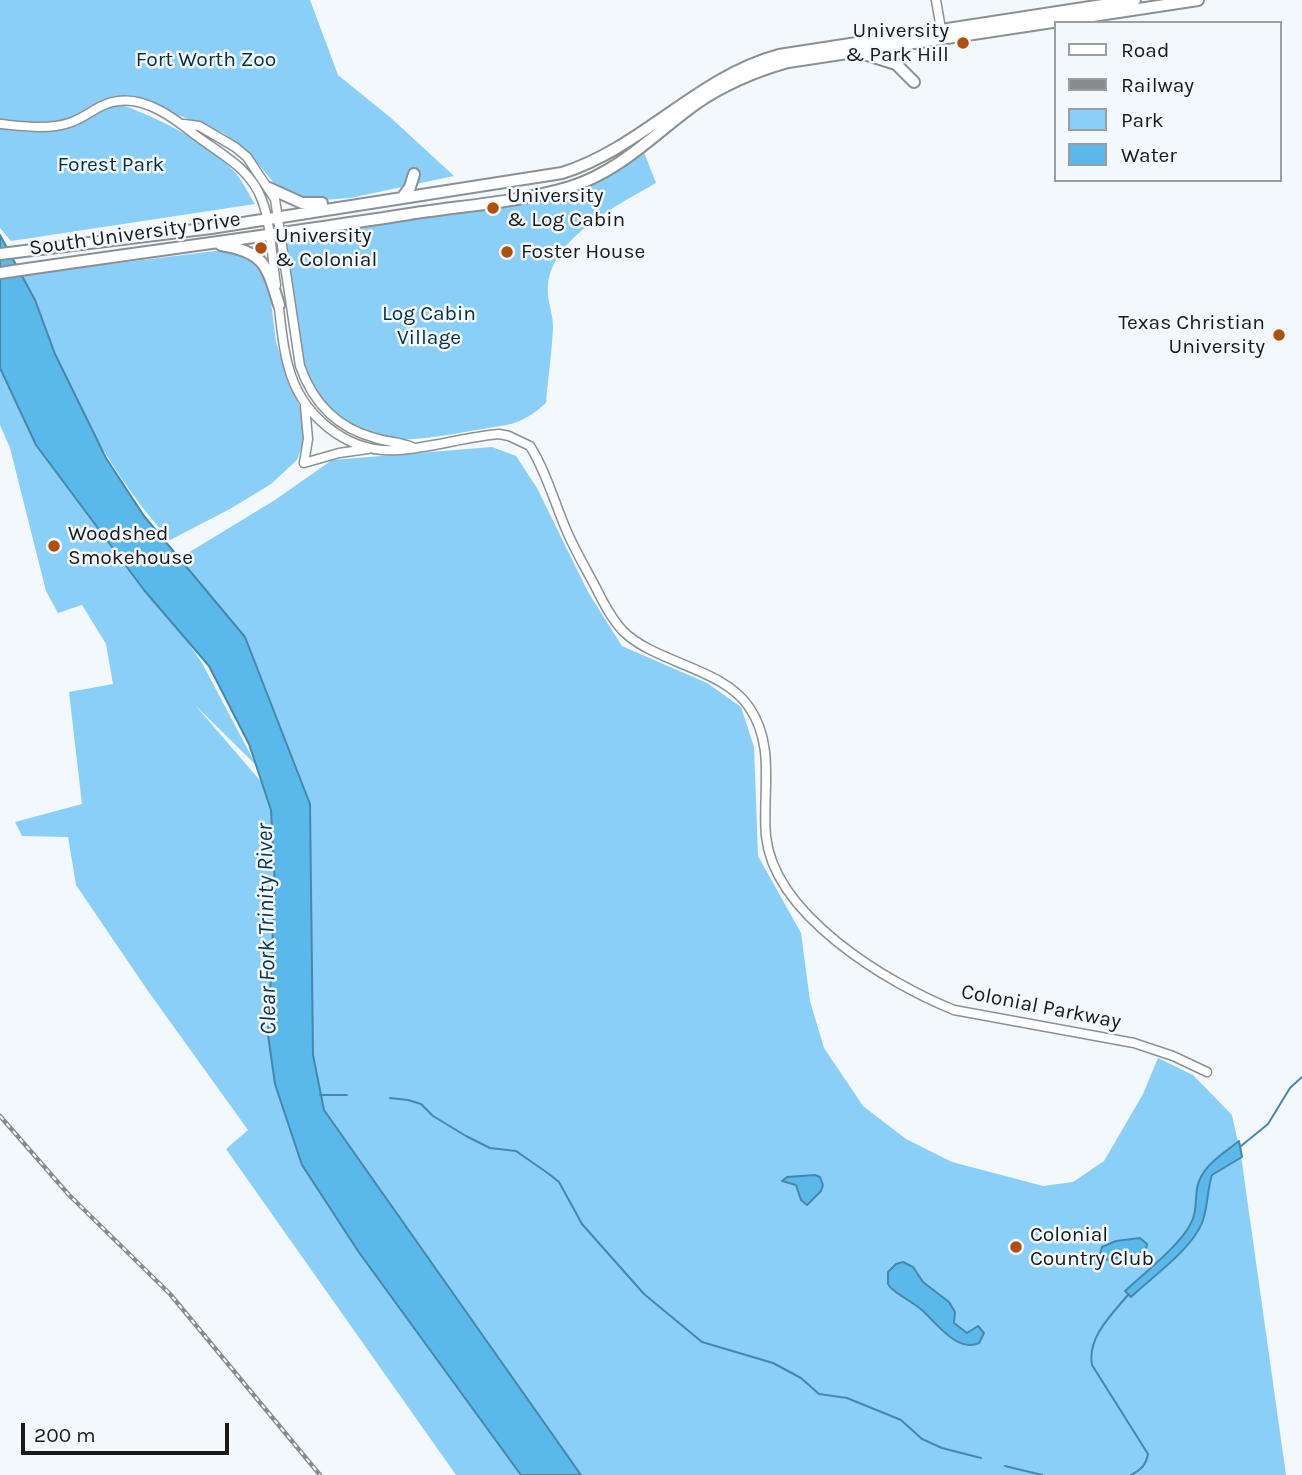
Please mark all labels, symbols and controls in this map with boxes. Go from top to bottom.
place label: University & Park Hill [845,18,949,68]
legend [1054,21,1281,182]
marker: University & Park Hill [955,35,971,51]
text: Road [1121,38,1169,62]
park label: Fort Worth Zoo [136,47,276,73]
text: Railway [1121,73,1194,97]
text: Park [1121,108,1164,132]
text: Water [1121,143,1177,167]
park label: Forest Park [58,152,164,178]
place label: University & Log Cabin [507,183,625,233]
marker: University & Log Cabin [485,200,501,216]
street label: South University Drive [28,207,242,261]
place label: University & Colonial [275,223,377,273]
place label: Foster House [521,239,645,265]
marker: University & Colonial [253,240,269,256]
marker: Foster House [499,244,515,260]
park label: Log Cabin Village [382,301,476,351]
place label: Texas Christian University [1118,310,1265,360]
marker: Texas Christian University [1271,327,1287,343]
place label: Woodshed Smokehouse [68,521,193,571]
marker: Woodshed Smokehouse [46,538,62,554]
water label: Clear Fork Trinity River [251,823,283,1035]
street label: Colonial Parkway [959,979,1123,1035]
place label: Colonial Country Club [1030,1222,1154,1272]
marker: Colonial Country Club [1008,1239,1024,1255]
scale bar [24,1408,233,1452]
text: 200 m [34,1423,96,1447]

